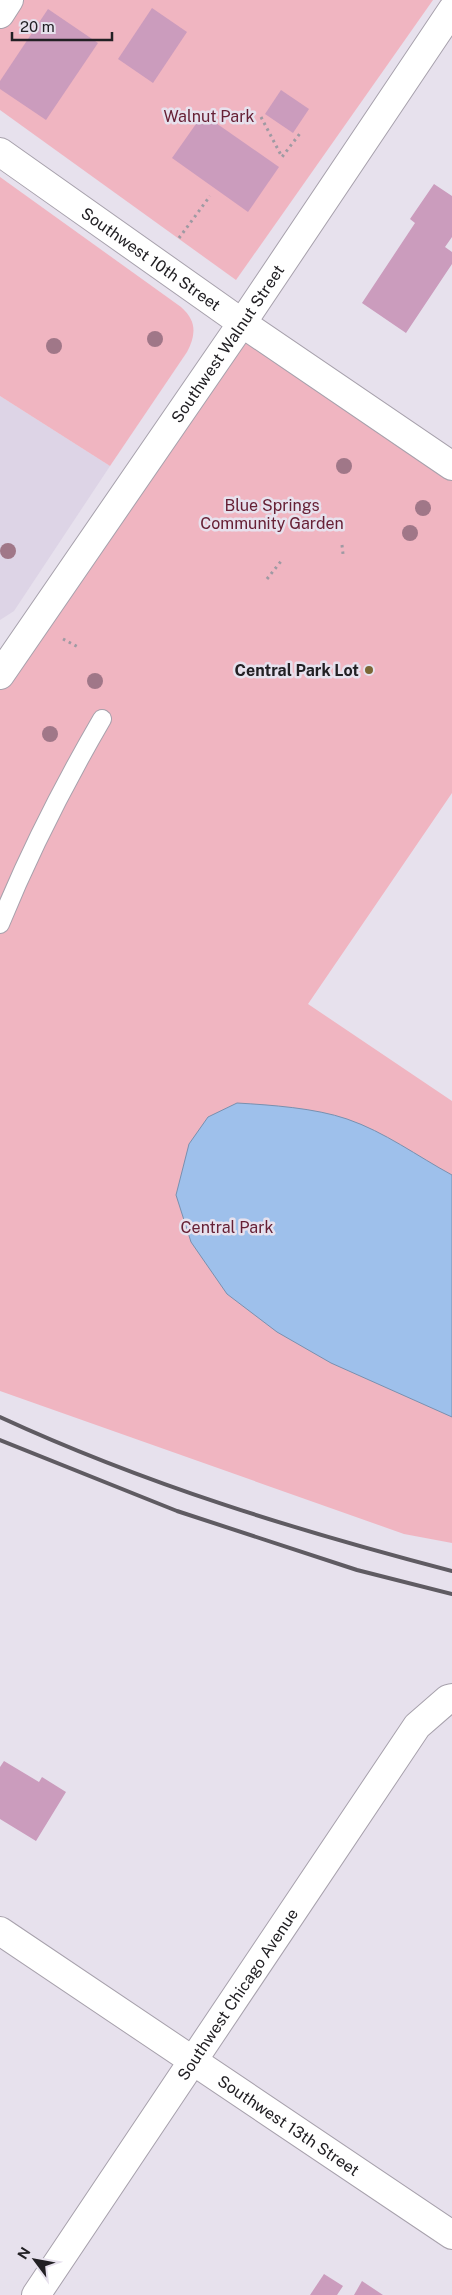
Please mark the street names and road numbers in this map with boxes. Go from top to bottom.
street label: Southwest 10th Street [77,203,224,315]
street label: Southwest Walnut Street [167,261,288,426]
street label: Southwest Chicago Avenue [173,1905,302,2084]
street label: Southwest 13th Street [214,2071,363,2180]

